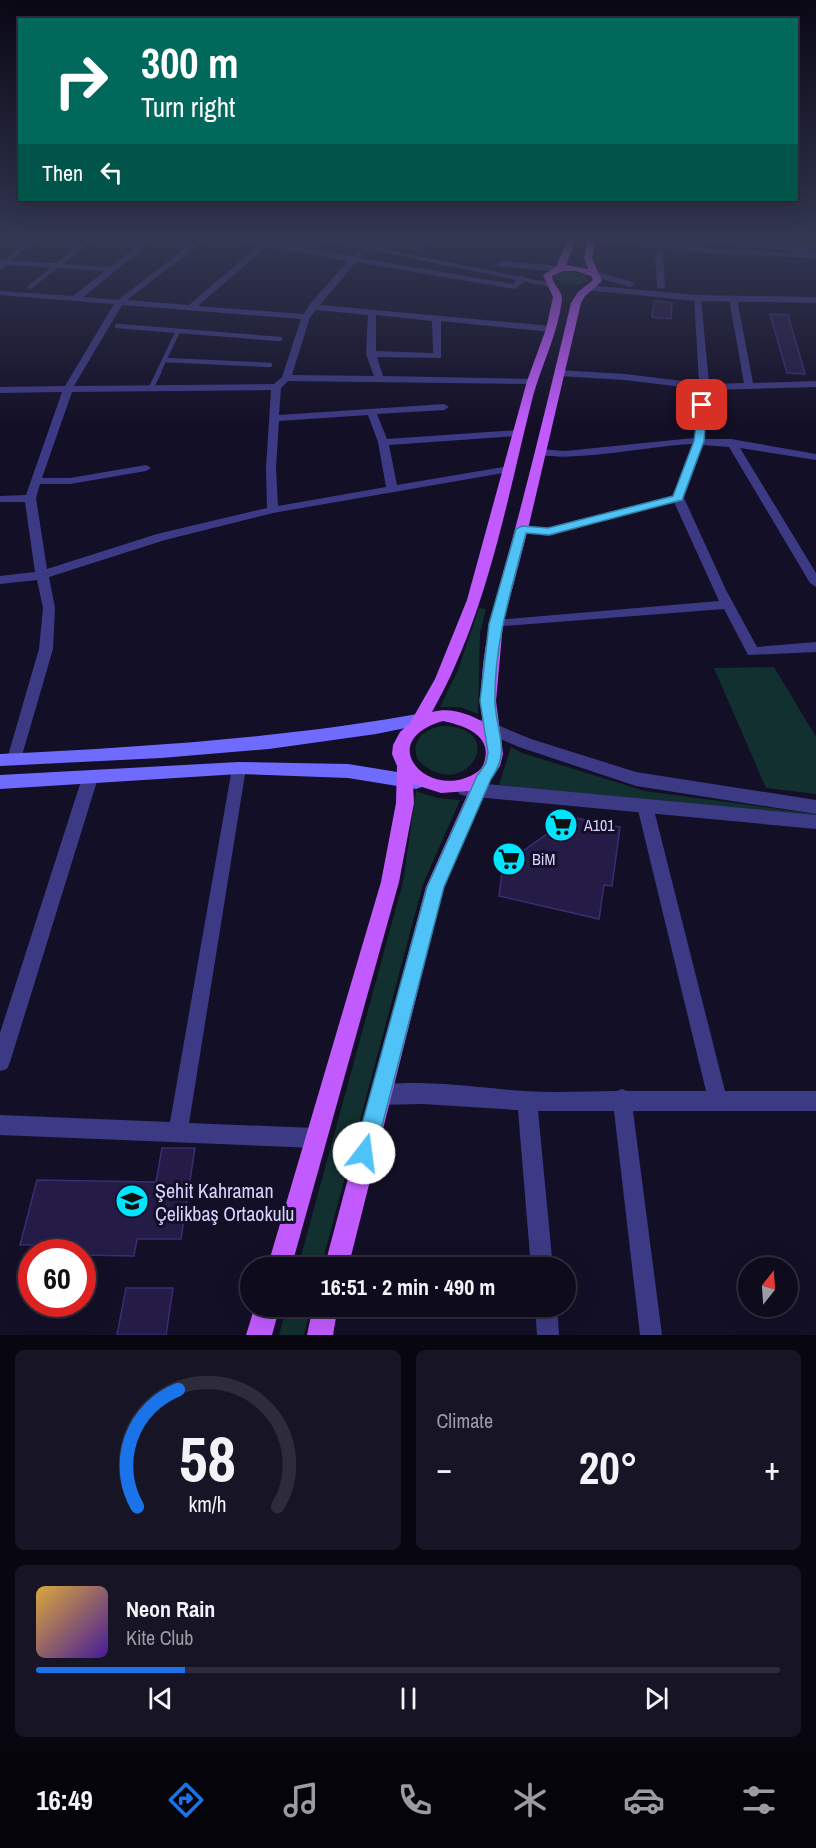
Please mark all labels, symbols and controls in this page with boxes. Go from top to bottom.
text: 300 m [141,35,239,91]
icon: right [42,42,120,120]
text: Turn right [141,89,235,125]
icon: left [95,156,128,189]
text: Then [42,158,83,188]
pin [676,379,727,430]
icon: arrive [685,388,718,421]
supermarket icon: A101 [543,807,579,843]
place label: A101 [583,814,615,836]
supermarket icon: BiM [491,841,527,877]
place label: BiM [532,848,555,870]
position arrow [332,1121,396,1185]
place label: Şehit Kahraman Çelikbaş Ortaokulu [155,1177,294,1227]
school or university icon: Şehit Kahraman Çelikbaş Ortaokulu [114,1183,150,1219]
speed limit sign: 60 [18,1239,96,1317]
north arrow [738,1257,798,1317]
map controls [738,1257,798,1317]
text: 16:51 · 2 min · 490 m [321,1272,495,1302]
text: Climate [437,1407,493,1434]
text: 58 [179,1416,236,1500]
text: 20° [579,1437,638,1498]
text: − [437,1446,452,1490]
text: + [764,1446,780,1490]
text: km/h [189,1490,227,1519]
text: Neon Rain [126,1594,215,1624]
text: Kite Club [126,1624,193,1651]
icon: previous [144,1682,177,1715]
icon: pause [392,1682,425,1715]
icon: next [640,1682,673,1715]
icon: directions [165,1779,207,1821]
icon: music [280,1779,322,1821]
icon: phone [394,1779,436,1821]
icon: climate [509,1779,551,1821]
icon: car [623,1779,665,1821]
icon: filters [738,1779,780,1821]
text: 16:49 [36,1782,93,1818]

